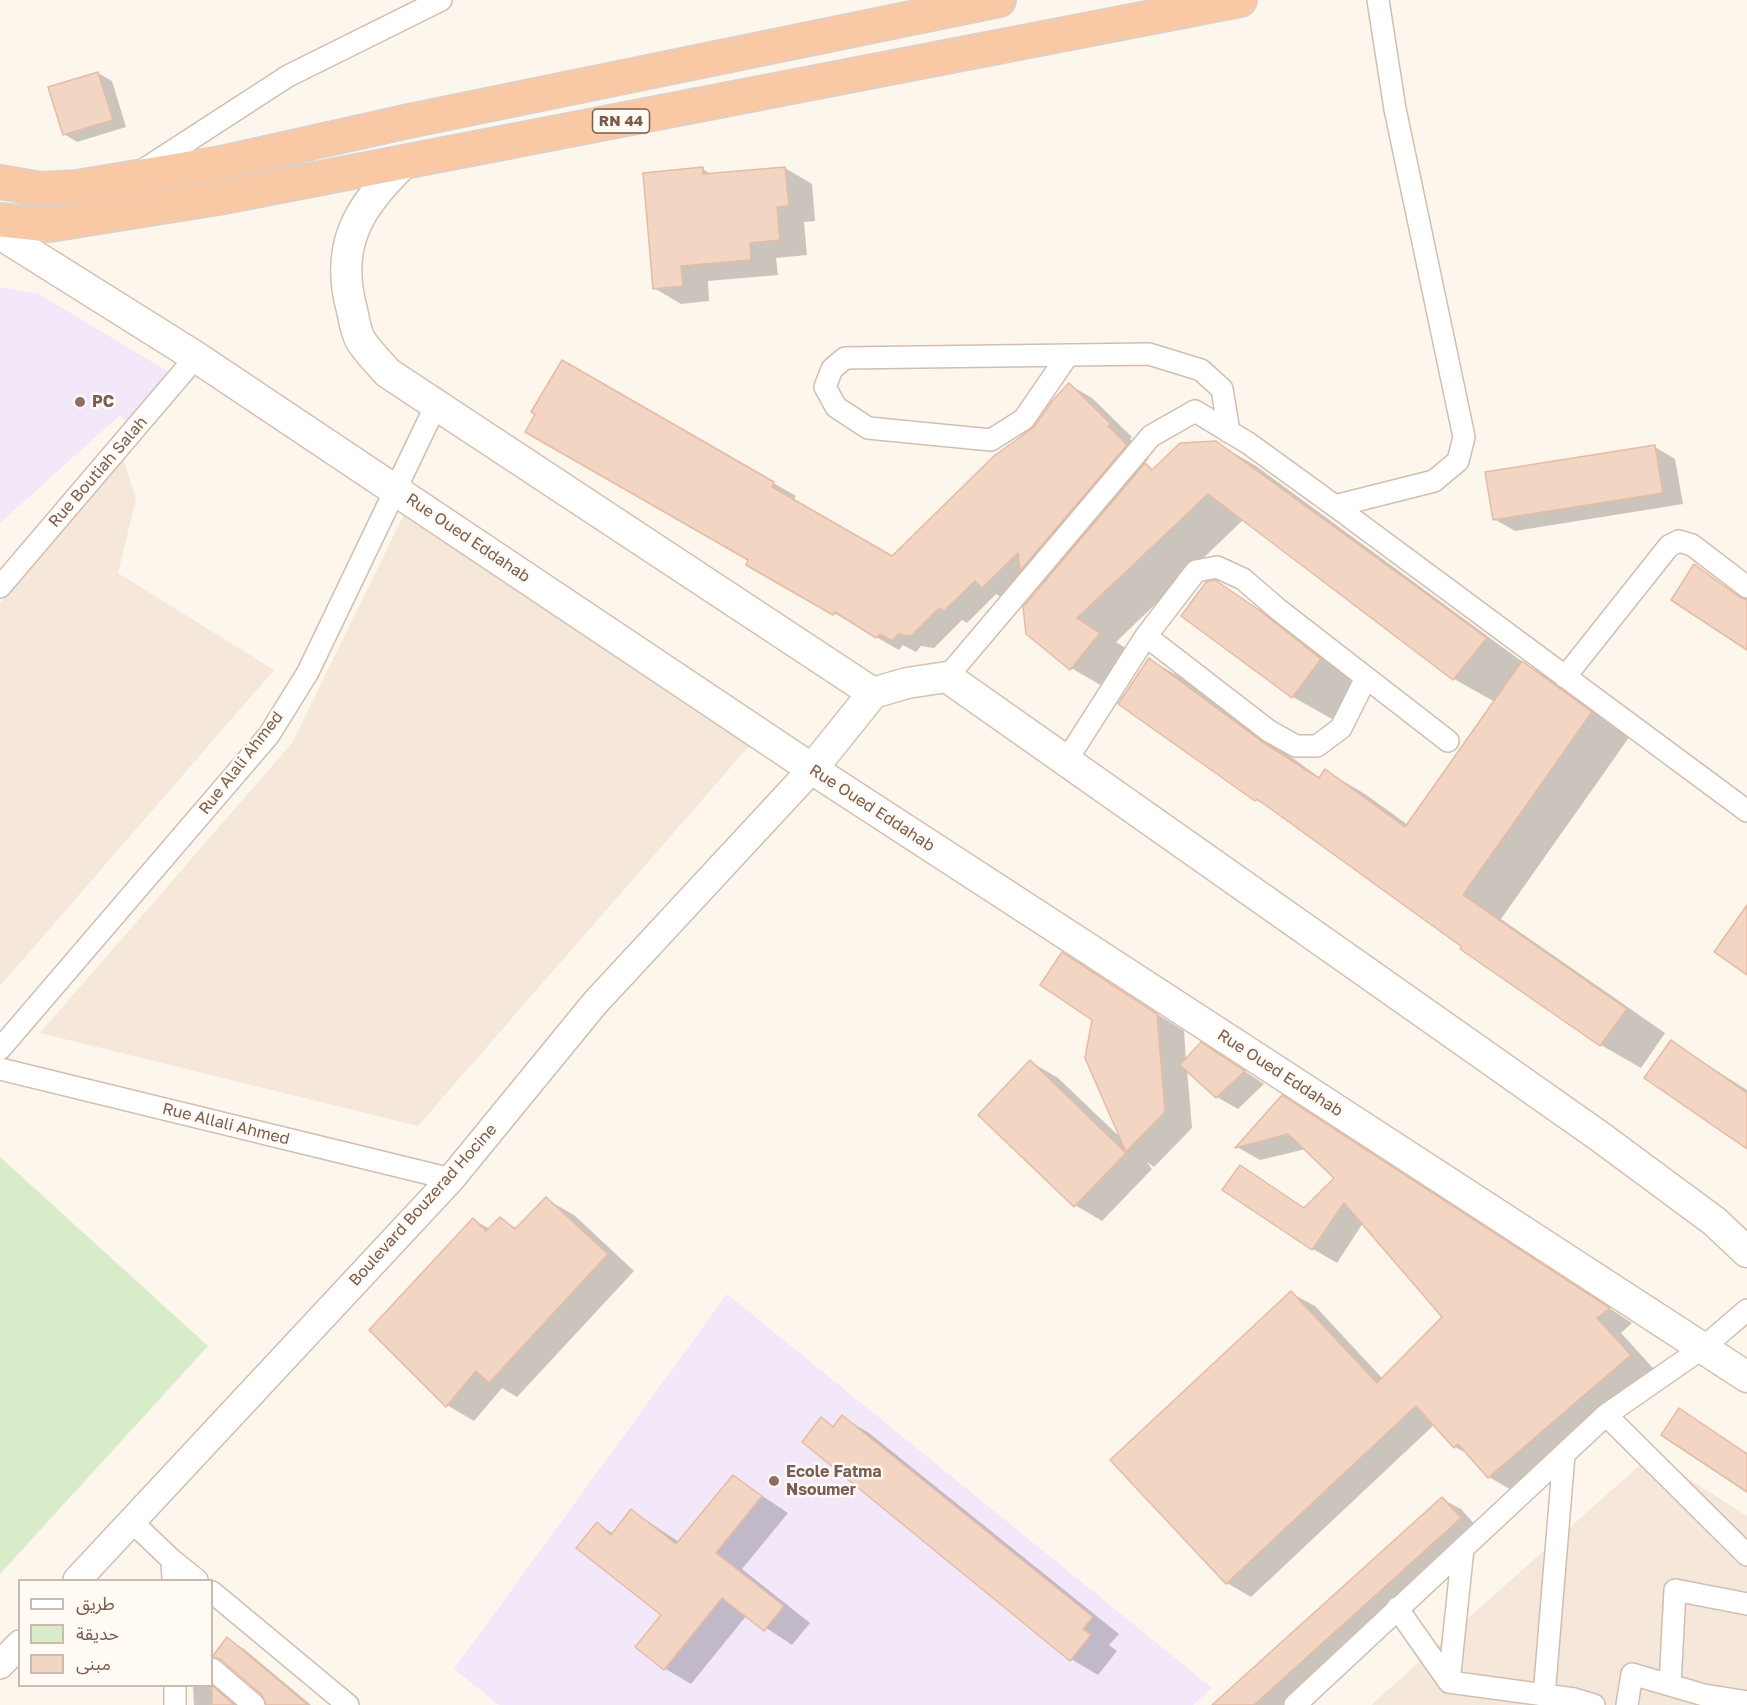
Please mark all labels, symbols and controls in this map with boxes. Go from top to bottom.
road number: RN 44 [592,109,650,133]
place label: PC [92,392,114,412]
marker: PC [73,395,87,409]
street label: Rue Boutiah Salah [45,413,151,531]
street label: Rue Oued Eddahab [402,489,534,587]
street label: Rue Alali Ahmed [195,708,287,818]
street label: Rue Oued Eddahab [806,760,938,856]
street label: Rue Oued Eddahab [1214,1025,1346,1121]
street label: Rue Allali Ahmed [160,1099,292,1149]
street label: Boulevard Bouzerad Hocine [345,1120,501,1290]
place label: Ecole Fatma Nsoumer [786,1462,882,1500]
marker: Ecole Fatma Nsoumer [767,1474,781,1488]
legend [18,1579,213,1687]
text: طريق [76,1592,115,1614]
text: حديقة [76,1622,119,1644]
text: مبنى [76,1652,111,1674]

